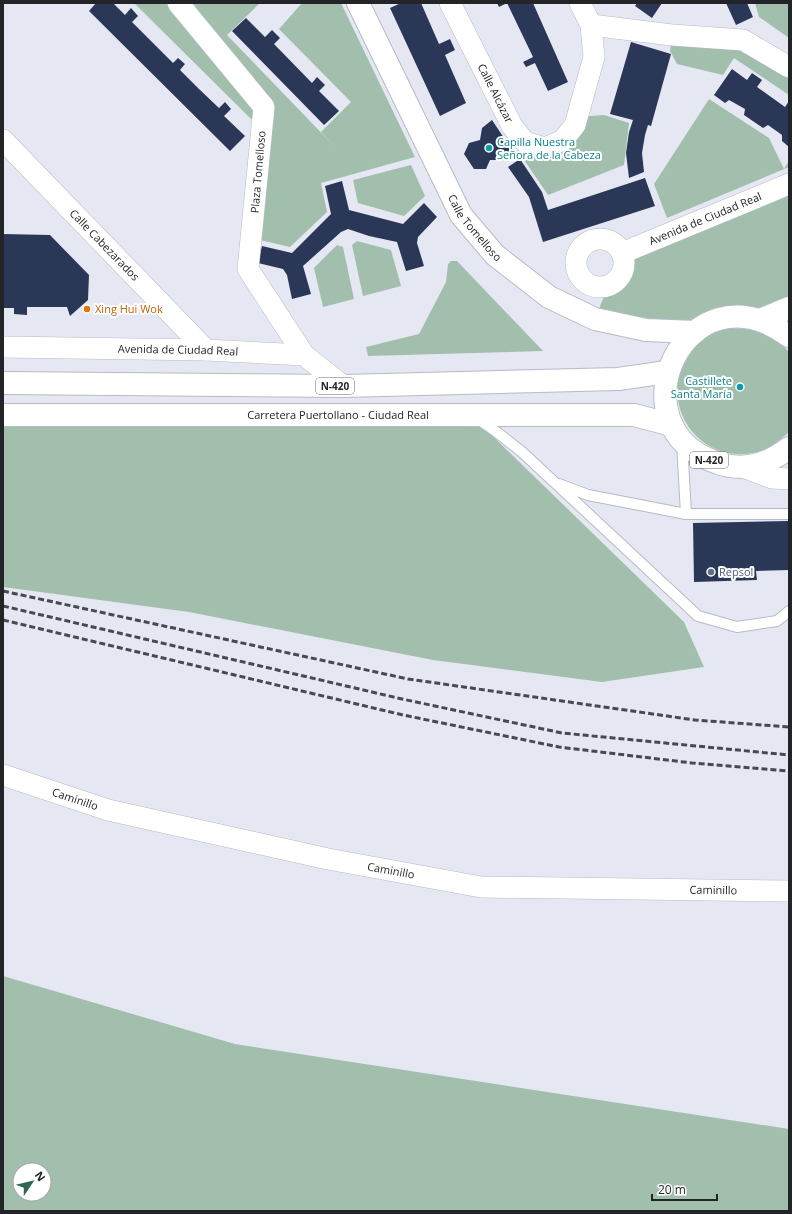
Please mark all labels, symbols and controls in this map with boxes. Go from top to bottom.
street label: Calle Alcázar [475,61,517,126]
street label: Plaza Tomelloso [246,130,269,214]
place label: Capilla Nuestra Señora de la Cabeza [497,134,601,162]
marker: Capilla Nuestra Señora de la Cabeza [484,143,494,153]
street label: Avenida de Ciudad Real [646,188,764,248]
street label: Calle Tomelloso [445,192,505,265]
street label: Calle Cabezarados [67,206,143,284]
place label: Xing Hui Wok [95,301,163,316]
marker: Xing Hui Wok [82,304,92,314]
street label: Avenida de Ciudad Real [118,341,239,359]
place label: Castillete Santa María [671,373,732,401]
road number: N-420 [316,378,354,394]
marker: Castillete Santa María [735,382,745,392]
street label: Carretera Puertollano - Ciudad Real [247,407,429,422]
road number: N-420 [690,452,728,468]
place label: Repsol [719,564,753,579]
marker: Repsol [706,567,716,577]
street label: Caminillo [50,784,101,813]
street label: Caminillo [366,858,416,882]
street label: Caminillo [689,882,738,897]
north arrow [12,1162,52,1202]
text: N [32,1168,49,1184]
scale bar [652,1176,717,1202]
text: 20 m [658,1181,686,1198]

